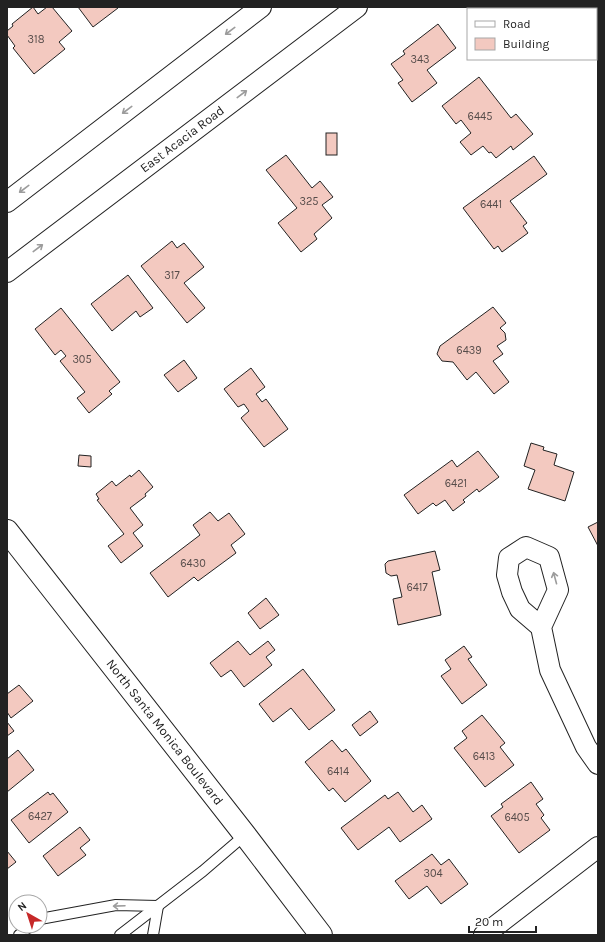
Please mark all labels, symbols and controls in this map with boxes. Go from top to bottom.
legend [467,8,597,60]
text: Road [503,17,531,31]
one-way arrow [225,26,236,35]
house number: 318 [28,33,45,46]
text: Building [503,37,550,51]
house number: 343 [410,53,430,66]
one-way arrow [237,90,248,98]
street label: East Acacia Road [137,103,227,175]
one-way arrow [121,106,132,114]
house number: 6445 [468,110,492,123]
one-way arrow [18,185,29,193]
house number: 325 [299,195,319,208]
house number: 6441 [480,198,502,211]
one-way arrow [33,244,44,253]
house number: 317 [164,269,180,282]
house number: 6439 [456,344,482,357]
house number: 305 [72,353,92,366]
house number: 6421 [445,477,467,490]
house number: 6430 [180,557,206,570]
one-way arrow [550,572,558,585]
house number: 6417 [406,581,428,594]
street label: North Santa Monica Boulevard [103,656,227,808]
house number: 6413 [473,750,495,763]
house number: 6414 [327,765,349,778]
house number: 6427 [28,810,52,823]
house number: 6405 [504,811,530,824]
house number: 304 [423,867,443,880]
north arrow [8,894,48,934]
text: N [15,899,29,914]
one-way arrow [113,902,126,910]
scale bar [469,908,536,934]
text: 20 m [475,915,503,929]

